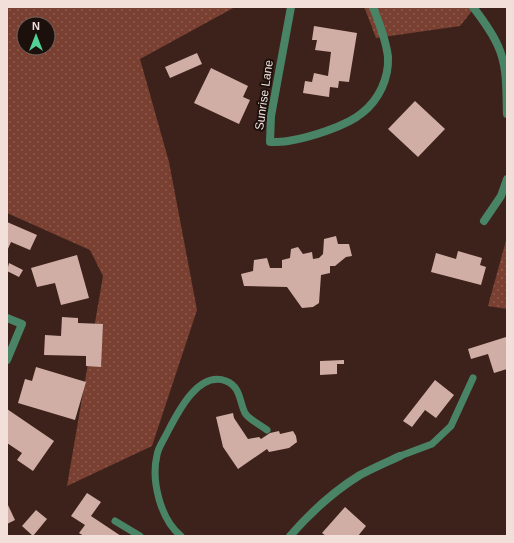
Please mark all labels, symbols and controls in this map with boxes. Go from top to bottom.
north arrow [16,16,56,56]
text: N [32,20,40,32]
street label: Sunrise Lane [252,59,276,131]

